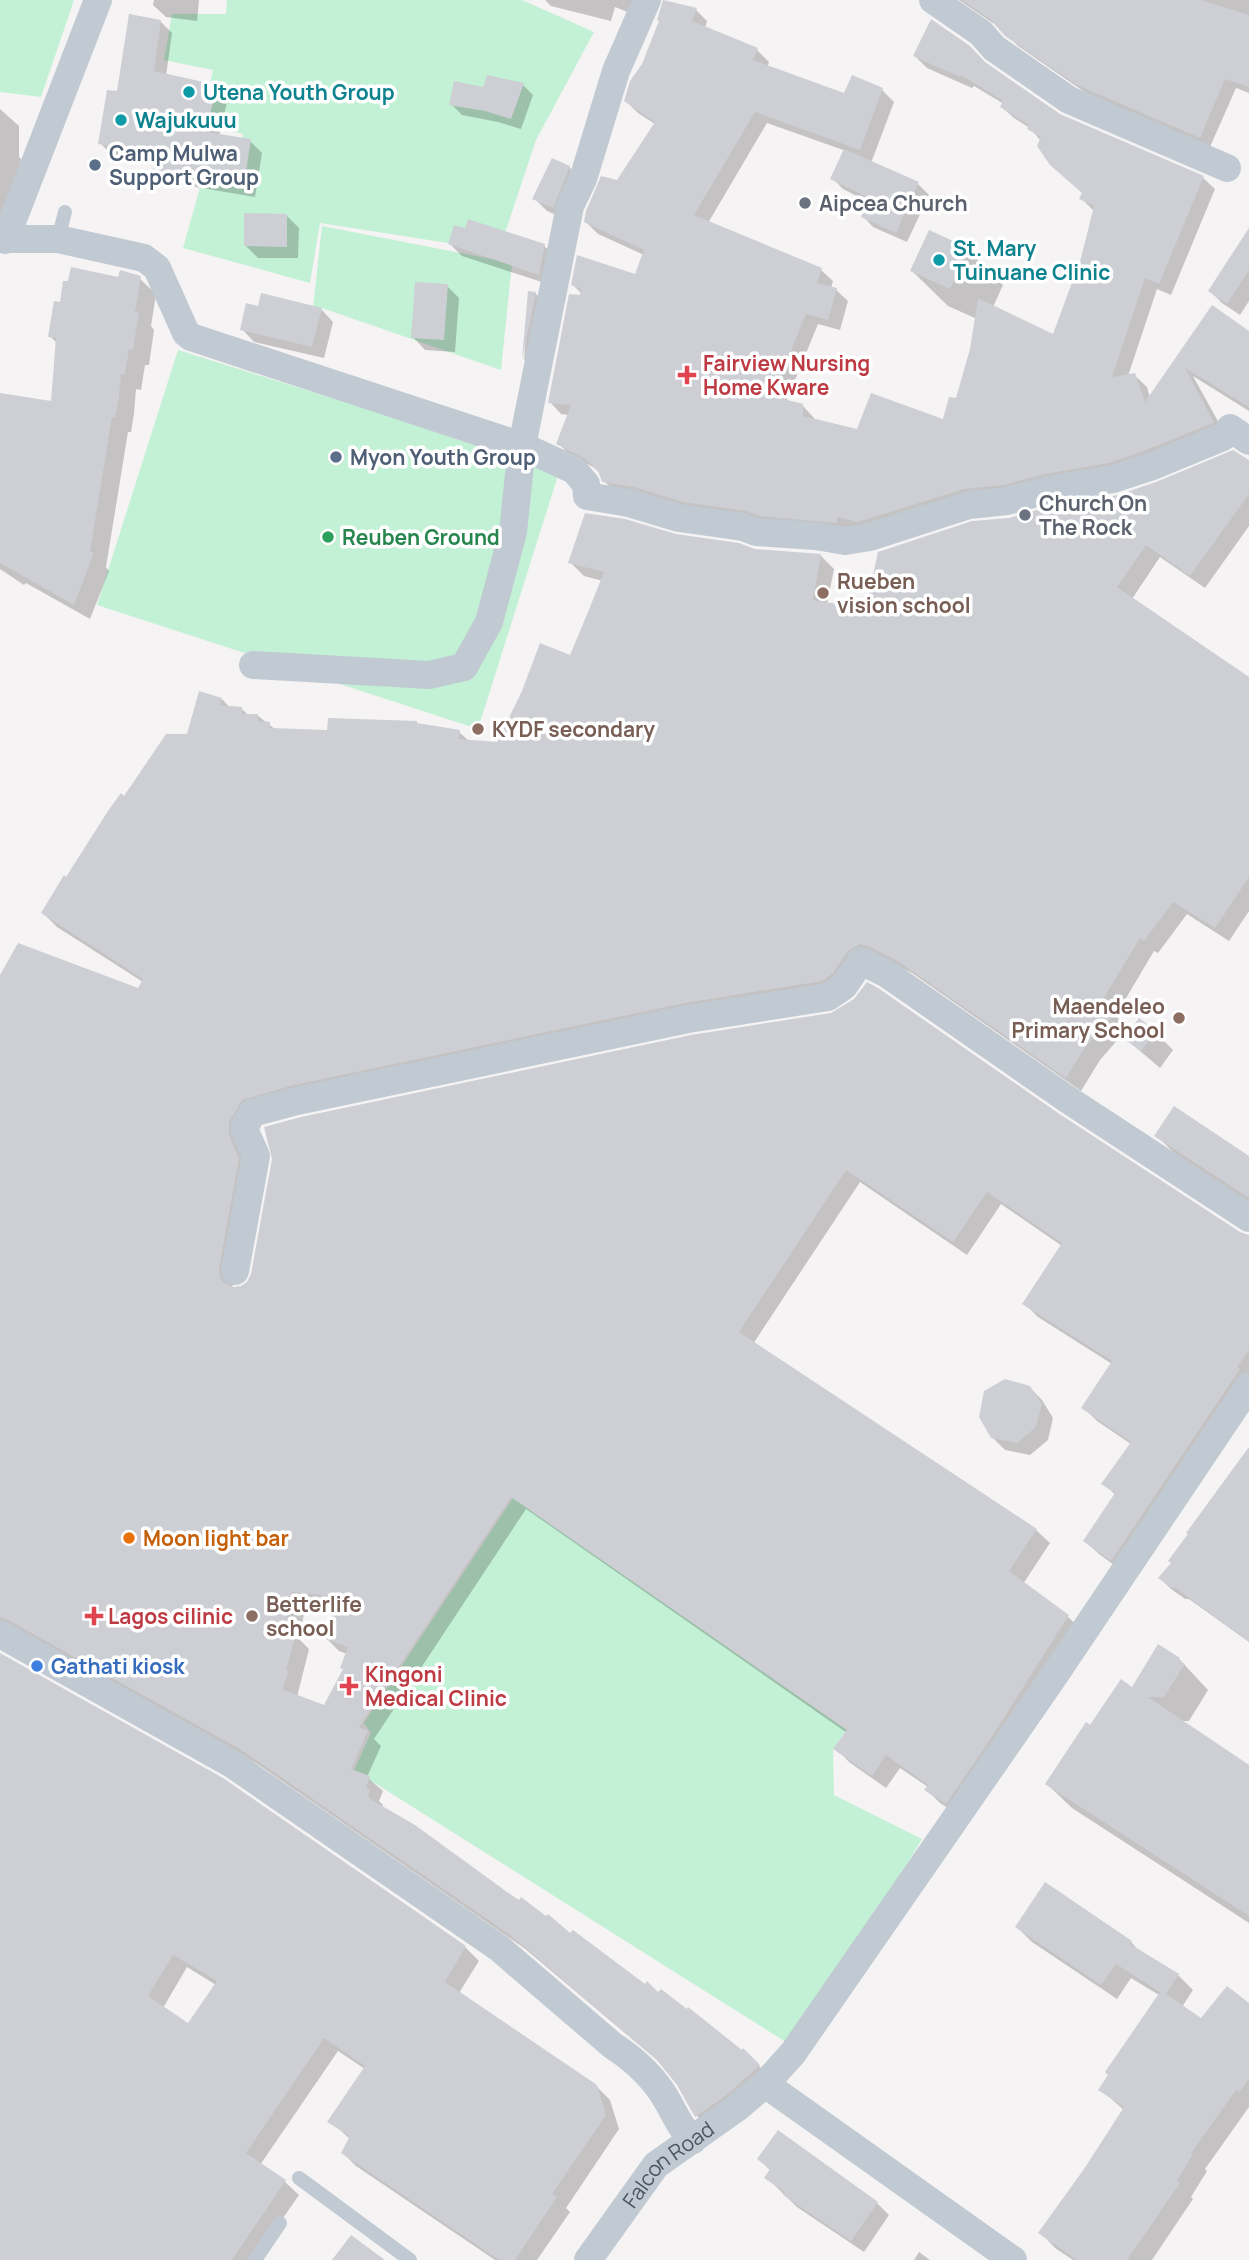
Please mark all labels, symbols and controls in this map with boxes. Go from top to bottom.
place label: Utena Youth Group [203,78,395,106]
marker: Utena Youth Group [181,84,197,100]
place label: Wajukuuu [135,106,237,134]
marker: Wajukuuu [113,112,129,128]
place label: Camp Mulwa Support Group [109,139,259,191]
marker: Camp Mulwa Support Group [87,157,103,173]
place label: Aipcea Church [819,189,968,217]
marker: Aipcea Church [797,195,813,211]
place label: St. Mary Tuinuane Clinic [953,234,1110,286]
marker: St. Mary Tuinuane Clinic [931,252,947,268]
place label: Fairview Nursing Home Kware [703,349,870,401]
marker: Fairview Nursing Home Kware [677,365,697,385]
place label: Myon Youth Group [350,443,536,471]
marker: Myon Youth Group [328,449,344,465]
place label: Church On The Rock [1039,489,1147,541]
marker: Church On The Rock [1017,507,1033,523]
place label: Reuben Ground [342,523,500,551]
marker: Reuben Ground [320,529,336,545]
place label: Rueben vision school [837,567,971,619]
marker: Rueben vision school [815,585,831,601]
place label: KYDF secondary [492,715,655,743]
marker: KYDF secondary [470,721,486,737]
place label: Maendeleo Primary School [1011,992,1165,1044]
marker: Maendeleo Primary School [1171,1010,1187,1026]
place label: Moon light bar [143,1524,289,1552]
marker: Moon light bar [121,1530,137,1546]
place label: Betterlife school [266,1590,362,1642]
place label: Lagos cilinic [108,1602,233,1630]
marker: Lagos cilinic [86,1608,102,1624]
marker: Betterlife school [244,1608,260,1624]
place label: Gathati kiosk [51,1652,185,1680]
marker: Gathati kiosk [29,1658,45,1674]
place label: Kingoni Medical Clinic [365,1660,507,1712]
marker: Kingoni Medical Clinic [339,1676,359,1696]
street label: Falcon Road [616,2115,719,2213]

